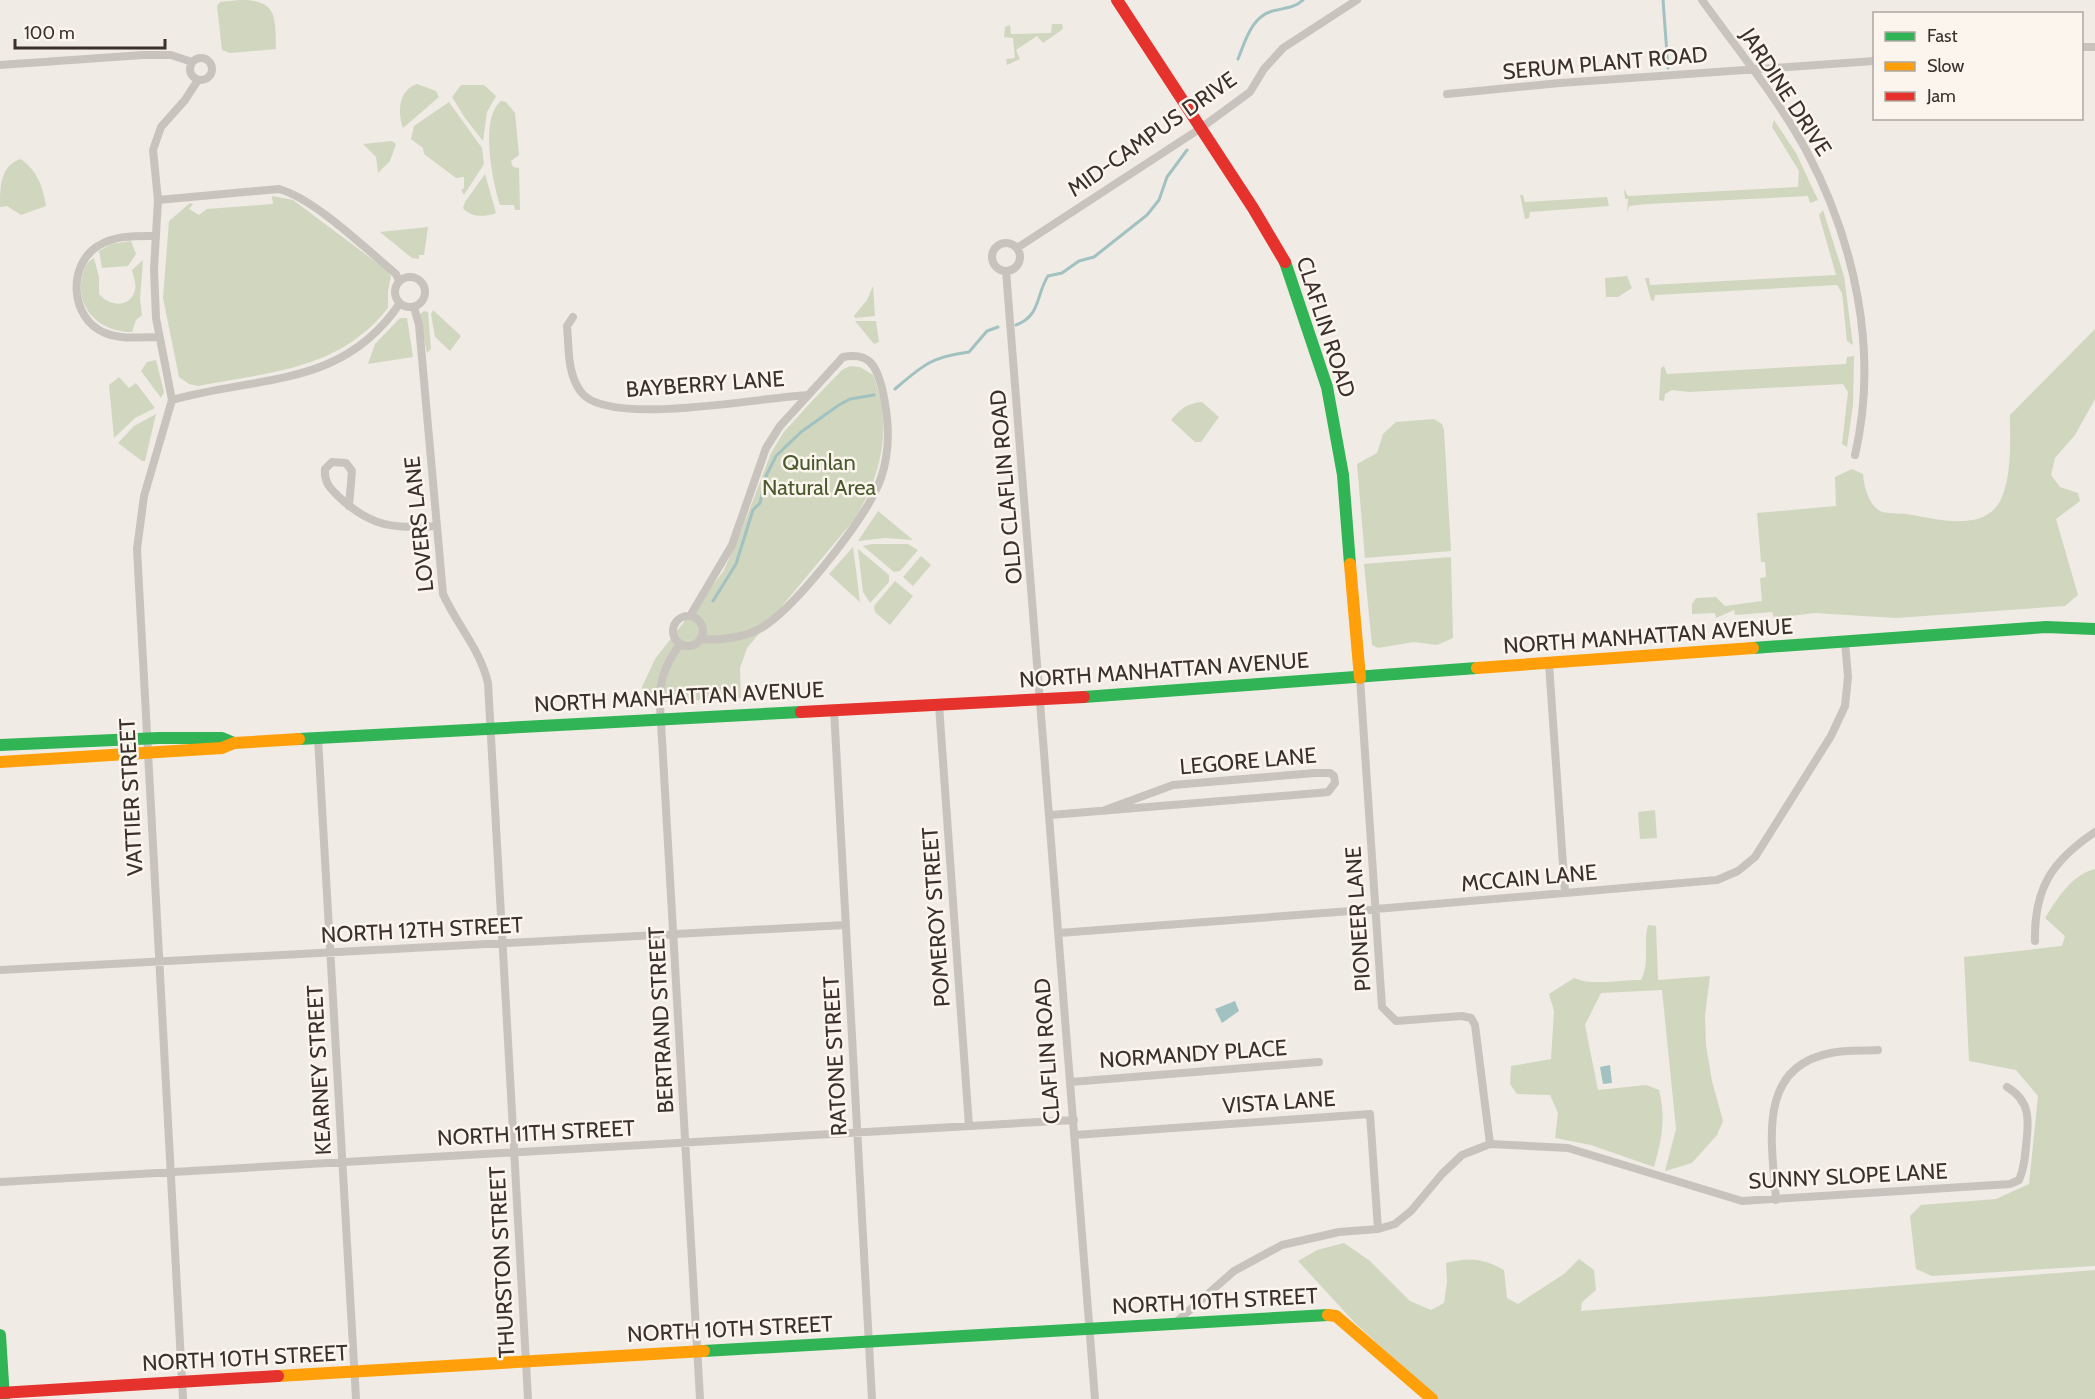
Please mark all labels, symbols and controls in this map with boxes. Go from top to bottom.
scale bar [15,12,165,50]
legend [1873,12,2083,120]
text: 100 m [24,22,75,44]
street label: JARDINE DRIVE [1734,22,1837,161]
text: Fast [1927,25,1958,47]
street label: SERUM PLANT ROAD [1501,41,1709,85]
text: Slow [1927,55,1964,77]
street label: MID-CAMPUS DRIVE [1062,65,1242,203]
text: Jam [1926,85,1956,107]
street label: CLAFLIN ROAD [1291,253,1361,401]
street label: BAYBERRY LANE [625,365,785,403]
street label: OLD CLAFLIN ROAD [984,389,1028,585]
park label: Quinlan Natural Area [762,449,876,501]
street label: LOVERS LANE [398,455,440,593]
street label: NORTH MANHATTAN AVENUE [1502,612,1794,660]
street label: NORTH MANHATTAN AVENUE [1018,646,1310,694]
street label: NORTH MANHATTAN AVENUE [533,676,825,718]
street label: VATTIER STREET [113,717,149,877]
street label: LEGORE LANE [1178,742,1318,780]
street label: POMEROY STREET [916,826,956,1008]
street label: PIONEER LANE [1339,846,1377,992]
street label: MCCAIN LANE [1460,859,1598,897]
street label: NORTH 12TH STREET [320,911,524,949]
street label: BERTRAND STREET [643,926,679,1114]
street label: RATONE STREET [817,975,853,1137]
street label: CLAFLIN ROAD [1028,977,1066,1125]
street label: KEARNEY STREET [301,984,337,1156]
street label: NORMANDY PLACE [1098,1034,1288,1074]
street label: VISTA LANE [1222,1085,1336,1119]
street label: NORTH 11TH STREET [436,1114,636,1152]
street label: SUNNY SLOPE LANE [1748,1157,1948,1195]
street label: THURSTON STREET [483,1165,521,1358]
street label: NORTH 10TH STREET [1112,1282,1319,1320]
street label: NORTH 10TH STREET [627,1310,834,1348]
street label: NORTH 10TH STREET [142,1339,349,1377]

